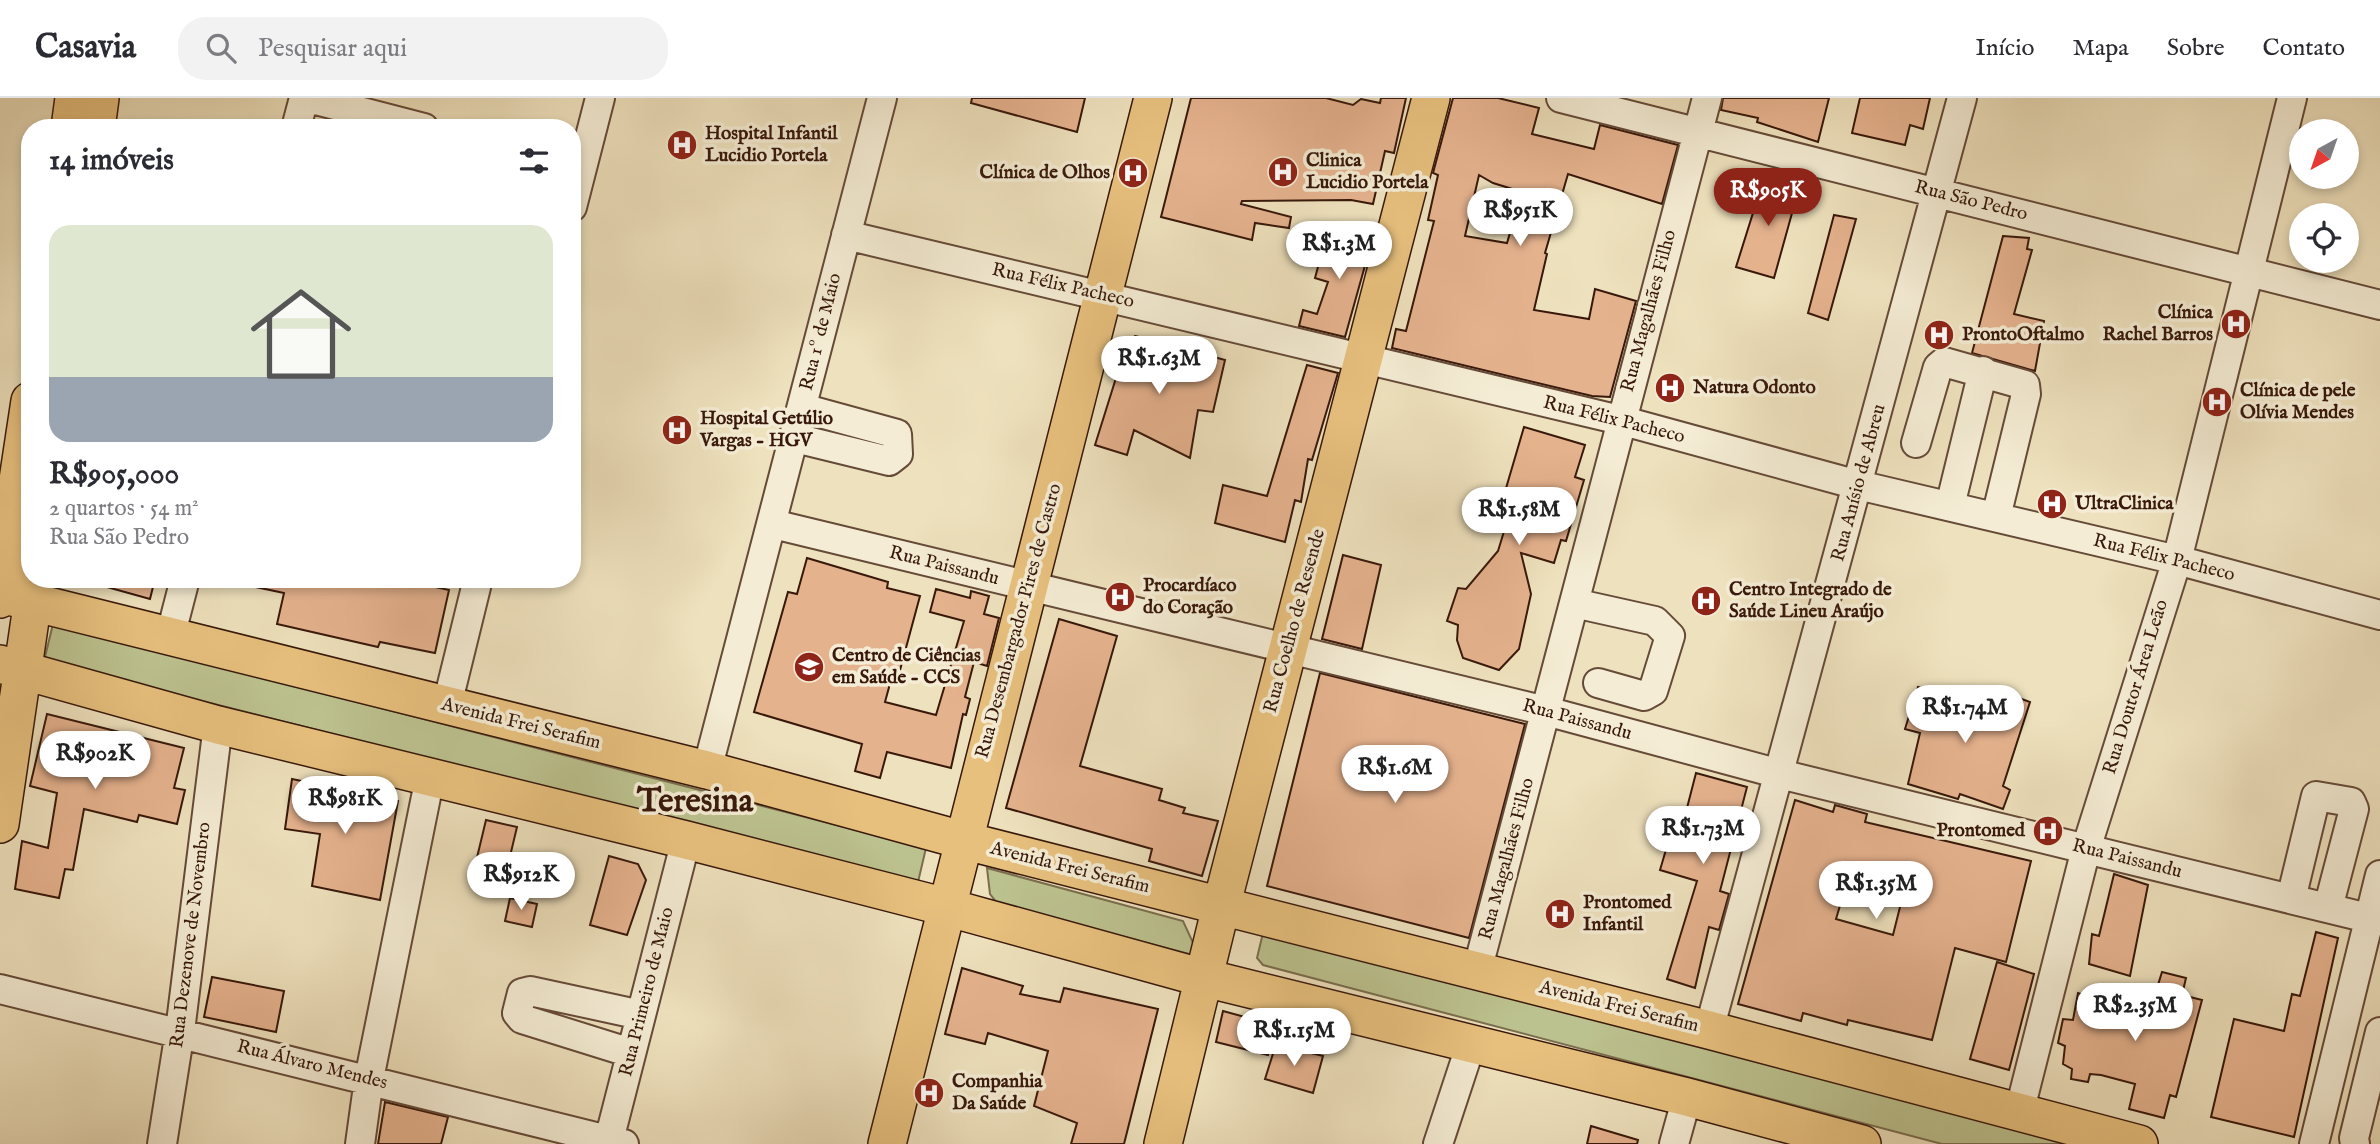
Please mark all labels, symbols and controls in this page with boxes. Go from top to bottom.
search box [178,17,668,80]
text: Casavia [35,27,136,69]
icon: search [202,29,240,67]
text: Pesquisar aqui [258,32,407,65]
text: Início [1975,33,2034,64]
text: Mapa [2072,33,2129,64]
text: Sobre [2167,33,2225,64]
text: Contato [2263,33,2345,64]
north arrow [2289,119,2359,189]
map controls [2289,119,2359,273]
place label: Hospital Infantil Lucidio Portela [705,122,838,168]
hospital icon: Hospital Infantil Lucidio Portela [665,128,699,162]
text: 14 imóveis [49,142,174,180]
icon: filters [515,142,553,180]
place label: Clinica Lucidio Portela [1306,149,1429,195]
hospital icon: Clinica Lucidio Portela [1266,155,1300,189]
hospital icon: Clínica de Olhos [1116,156,1150,190]
place label: Clínica de Olhos [980,161,1110,185]
pin: R$905K [1711,169,1825,228]
street label: Rua São Pedro [1912,175,2030,227]
text: R$905K [1730,176,1806,205]
pin: R$951K [1463,188,1577,248]
text: R$951K [1483,196,1557,225]
button: locate [2289,203,2359,273]
pin: R$1.3M [1282,222,1396,281]
street label: Rua Magalhães Filho [1616,227,1682,395]
text: R$1.3M [1302,229,1376,258]
street label: Rua Félix Pacheco [990,258,1136,314]
icon: home [238,271,364,397]
street label: Rua 1º de Maio [795,271,847,393]
place label: Clínica Rachel Barros [2102,301,2214,347]
hospital icon: Clínica Rachel Barros [2219,307,2253,341]
hospital icon: ProntoOftalmo [1922,318,1956,352]
place label: ProntoOftalmo [1962,323,2084,347]
pin: R$1.63M [1094,336,1224,396]
text: R$1.63M [1117,344,1201,373]
hospital icon: Natura Odonto [1653,371,1687,405]
place label: Natura Odonto [1692,376,1816,400]
place label: Clínica de pele Olívia Mendes [2240,379,2356,425]
hospital icon: Clínica de pele Olívia Mendes [2200,385,2234,419]
street label: Rua Félix Pacheco [1541,391,1687,449]
street label: Rua Anísio de Abreu [1826,401,1892,564]
place label: Hospital Getúlio Vargas - HGV [699,407,833,453]
hospital icon: Hospital Getúlio Vargas - HGV [660,413,694,447]
text: R$905,000 [49,456,179,494]
street label: Rua Desembargador Pires de Castro [971,481,1067,761]
hospital icon: UltraClinica [2035,487,2069,521]
pin: R$1.58M [1454,488,1584,547]
place label: UltraClinica [2074,492,2174,516]
text: 2 quartos · 54 m² [49,494,199,523]
text: R$1.58M [1478,495,1560,524]
text: Rua São Pedro [49,523,189,552]
street label: Rua Coelho de Resende [1259,526,1331,715]
street label: Rua Félix Pacheco [2091,529,2237,587]
street label: Rua Paissandu [887,541,1002,591]
place label: Procardíaco do Coração [1143,574,1236,620]
place label: Centro Integrado de Saúde Lineu Araújo [1729,578,1892,624]
hospital icon: Procardíaco do Coração [1103,580,1137,614]
hospital icon: Centro Integrado de Saúde Lineu Araújo [1689,584,1723,618]
street label: Rua Doutor Área Leão [2097,596,2174,777]
place label: Centro de Ciências em Saúde - CCS [832,644,981,690]
school or university icon: Centro de Ciências em Saúde - CCS [792,650,826,684]
pin: R$1.74M [1900,686,2030,745]
street label: Avenida Frei Serafim [438,692,603,755]
text: R$1.74M [1922,693,2008,722]
street label: Rua Paissandu [1520,694,1635,746]
pin: R$902K [38,732,152,791]
text: R$902K [56,739,134,768]
pin: R$1.6M [1338,746,1452,805]
text: R$1.6M [1358,753,1432,782]
street label: Rua Magalhães Filho [1474,775,1540,943]
pin: R$981K [288,776,402,836]
district label: Teresina [636,781,754,823]
text: R$981K [308,784,382,813]
pin: R$1.73M [1638,806,1768,866]
text: R$1.73M [1661,814,1745,843]
hospital icon: Prontomed [2031,814,2065,848]
place label: Prontomed [1937,819,2026,843]
street label: Rua Dezenove de Novembro [165,821,217,1049]
street label: Rua Paissandu [2070,834,2185,884]
street label: Avenida Frei Serafim [987,836,1152,899]
pin: R$912K [464,852,578,912]
text: R$912K [483,860,559,889]
pin: R$1.35M [1811,862,1941,921]
text: R$1.35M [1835,869,1917,898]
place label: Prontomed Infantil [1583,891,1672,937]
hospital icon: Prontomed Infantil [1543,897,1577,931]
street label: Rua Primeiro de Maio [614,905,680,1079]
street label: Avenida Frei Serafim [1536,975,1701,1038]
pin: R$2.35M [2070,984,2200,1043]
text: R$2.35M [2093,991,2177,1020]
pin: R$1.15M [1229,1009,1359,1068]
text: R$1.15M [1253,1016,1335,1045]
street label: Rua Álvaro Mendes [234,1034,390,1095]
place label: Companhia Da Saúde [952,1070,1043,1116]
hospital icon: Companhia Da Saúde [912,1076,946,1110]

